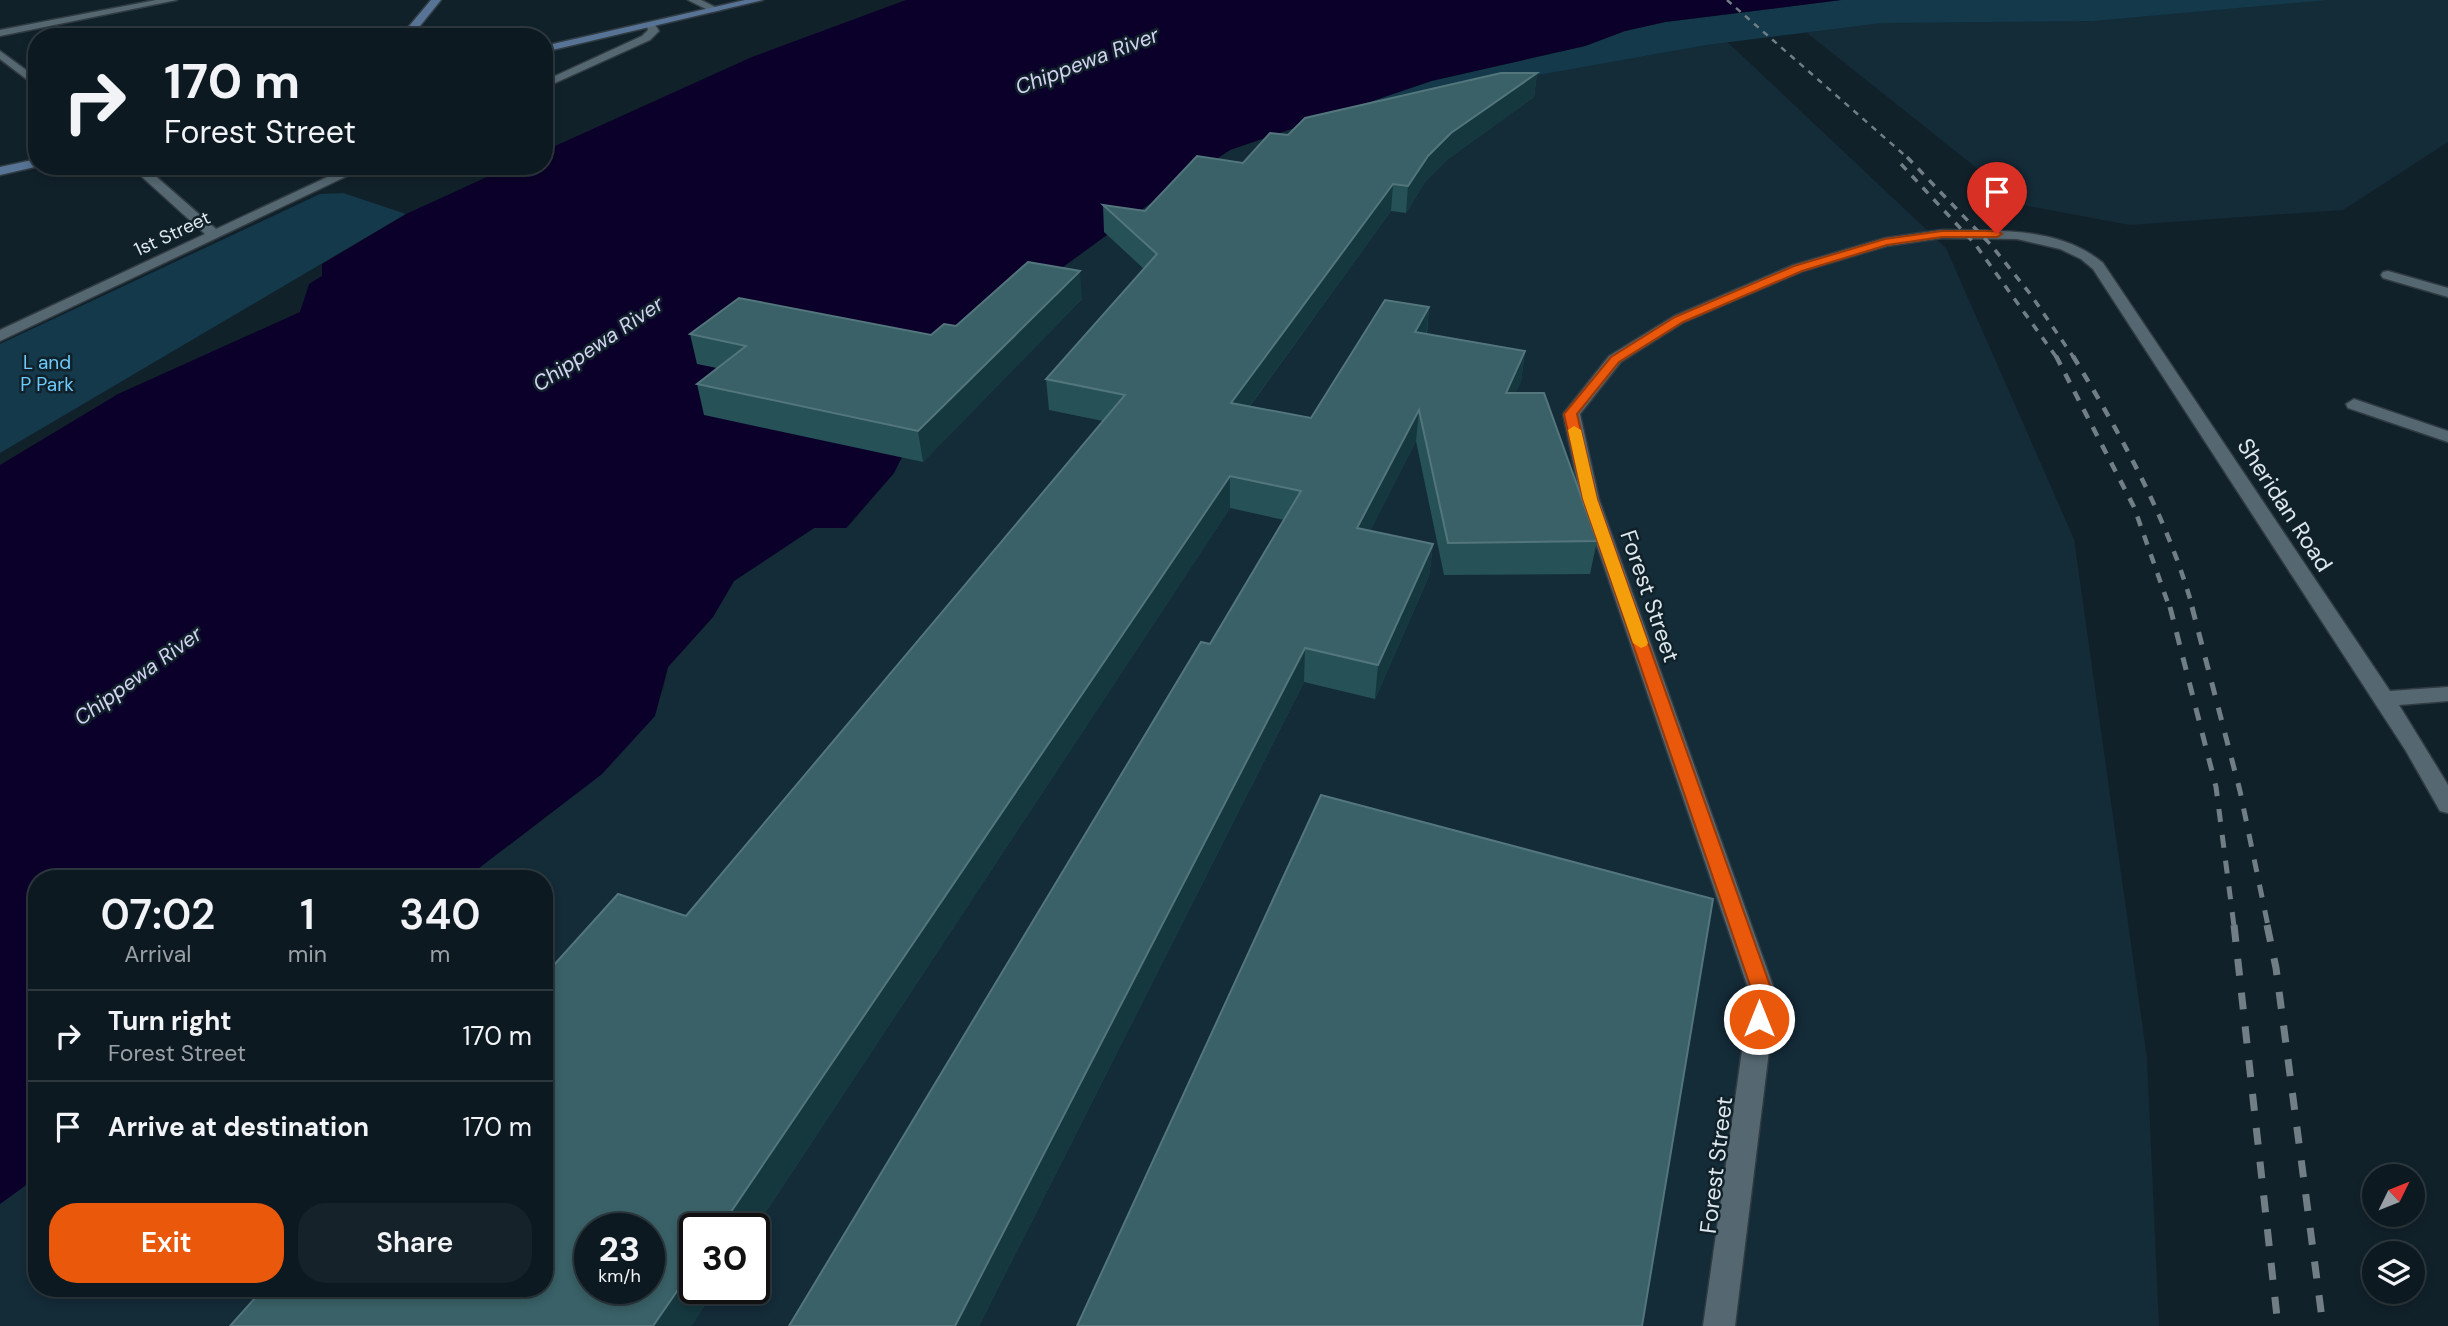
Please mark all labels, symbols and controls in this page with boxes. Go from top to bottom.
water label: Chippewa River [1011,20,1164,101]
text: 170 m [164,49,300,113]
icon: right [49,56,140,147]
text: Forest Street [164,111,356,153]
pin [1967,162,2027,234]
icon: arrive [1978,173,2016,211]
street label: 1st Street [130,205,214,262]
water label: Chippewa River [527,289,670,398]
park label: L and P Park [20,350,74,397]
street label: Sheridan Road [2231,432,2339,578]
street label: Forest Street [1613,526,1687,666]
water label: Chippewa River [68,619,209,732]
text: 07:02 [100,887,215,942]
text: 1 [300,887,315,942]
text: 340 [399,887,481,942]
text: Arrival [124,939,191,969]
text: min [288,939,327,969]
text: m [430,939,450,969]
position arrow [1722,982,1796,1056]
text: Turn right [108,1004,232,1038]
icon: right [49,1017,87,1055]
text: 170 m [463,1019,532,1053]
text: Forest Street [108,1038,246,1068]
street label: Forest Street [1693,1095,1739,1235]
icon: arrive [49,1108,87,1146]
text: Arrive at destination [108,1110,369,1144]
text: 170 m [463,1110,532,1144]
north arrow [2362,1164,2426,1227]
map controls [2362,1164,2425,1304]
button: Exit [49,1203,284,1283]
button: Share [298,1203,532,1283]
speed limit sign: 30 [679,1213,770,1304]
text: 23 [599,1226,640,1272]
button: layers [2362,1241,2425,1304]
text: km/h [598,1264,641,1288]

